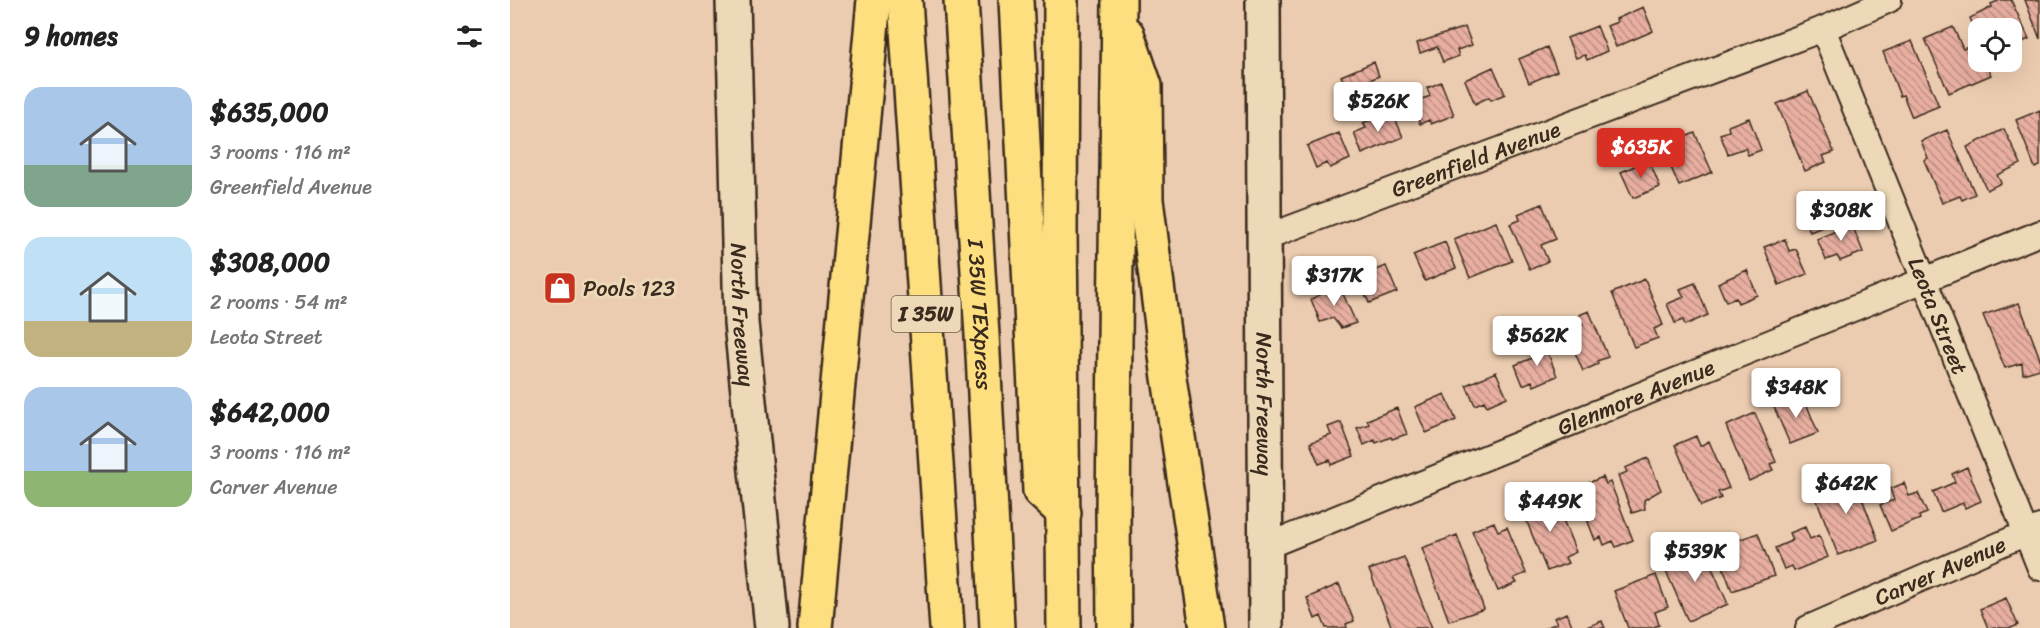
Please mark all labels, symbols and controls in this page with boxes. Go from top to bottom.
text: 9 homes [24,13,118,59]
map controls [1968,18,2022,72]
button: locate [1968,18,2022,72]
icon: filters [453,20,486,53]
pin: $526K [1336,82,1420,133]
text: $526K [1348,84,1408,119]
text: $635,000 [210,89,329,135]
street label: Greenfield Avenue [1386,110,1566,209]
icon: home [72,111,144,183]
pin: $635K [1599,128,1683,179]
text: $635K [1611,130,1671,165]
text: 3 rooms · 116 m² [210,135,351,170]
text: Greenfield Avenue [210,170,372,205]
pin: $308K [1799,191,1883,242]
text: $308K [1810,193,1872,228]
street label: I 35W TEXpress [956,237,1004,392]
text: $308,000 [210,239,330,285]
street label: North Freeway [719,243,766,389]
street label: Leota Street [1897,251,1979,381]
pin: $317K [1292,256,1376,307]
text: $317K [1306,258,1362,293]
icon: home [72,261,144,333]
place label: Pools 123 [583,269,675,308]
shop icon: Pools 123 [542,270,578,306]
text: 2 rooms · 54 m² [210,285,348,320]
road number: I 35W [892,296,960,332]
pin: $562K [1495,316,1579,367]
text: $562K [1507,318,1567,353]
text: Leota Street [210,320,322,355]
street label: North Freeway [1245,332,1284,477]
street label: Glenmore Avenue [1551,348,1721,447]
pin: $348K [1754,368,1838,419]
text: $348K [1765,370,1827,405]
text: $642,000 [210,389,330,435]
icon: home [72,411,144,483]
text: 3 rooms · 116 m² [210,435,351,470]
pin: $642K [1804,464,1888,515]
text: $642K [1815,466,1877,501]
text: Carver Avenue [210,470,338,505]
pin: $449K [1508,482,1592,533]
text: $449K [1519,484,1581,519]
street label: Carver Avenue [1868,525,2012,617]
pin: $539K [1653,532,1737,583]
text: $539K [1664,534,1726,569]

